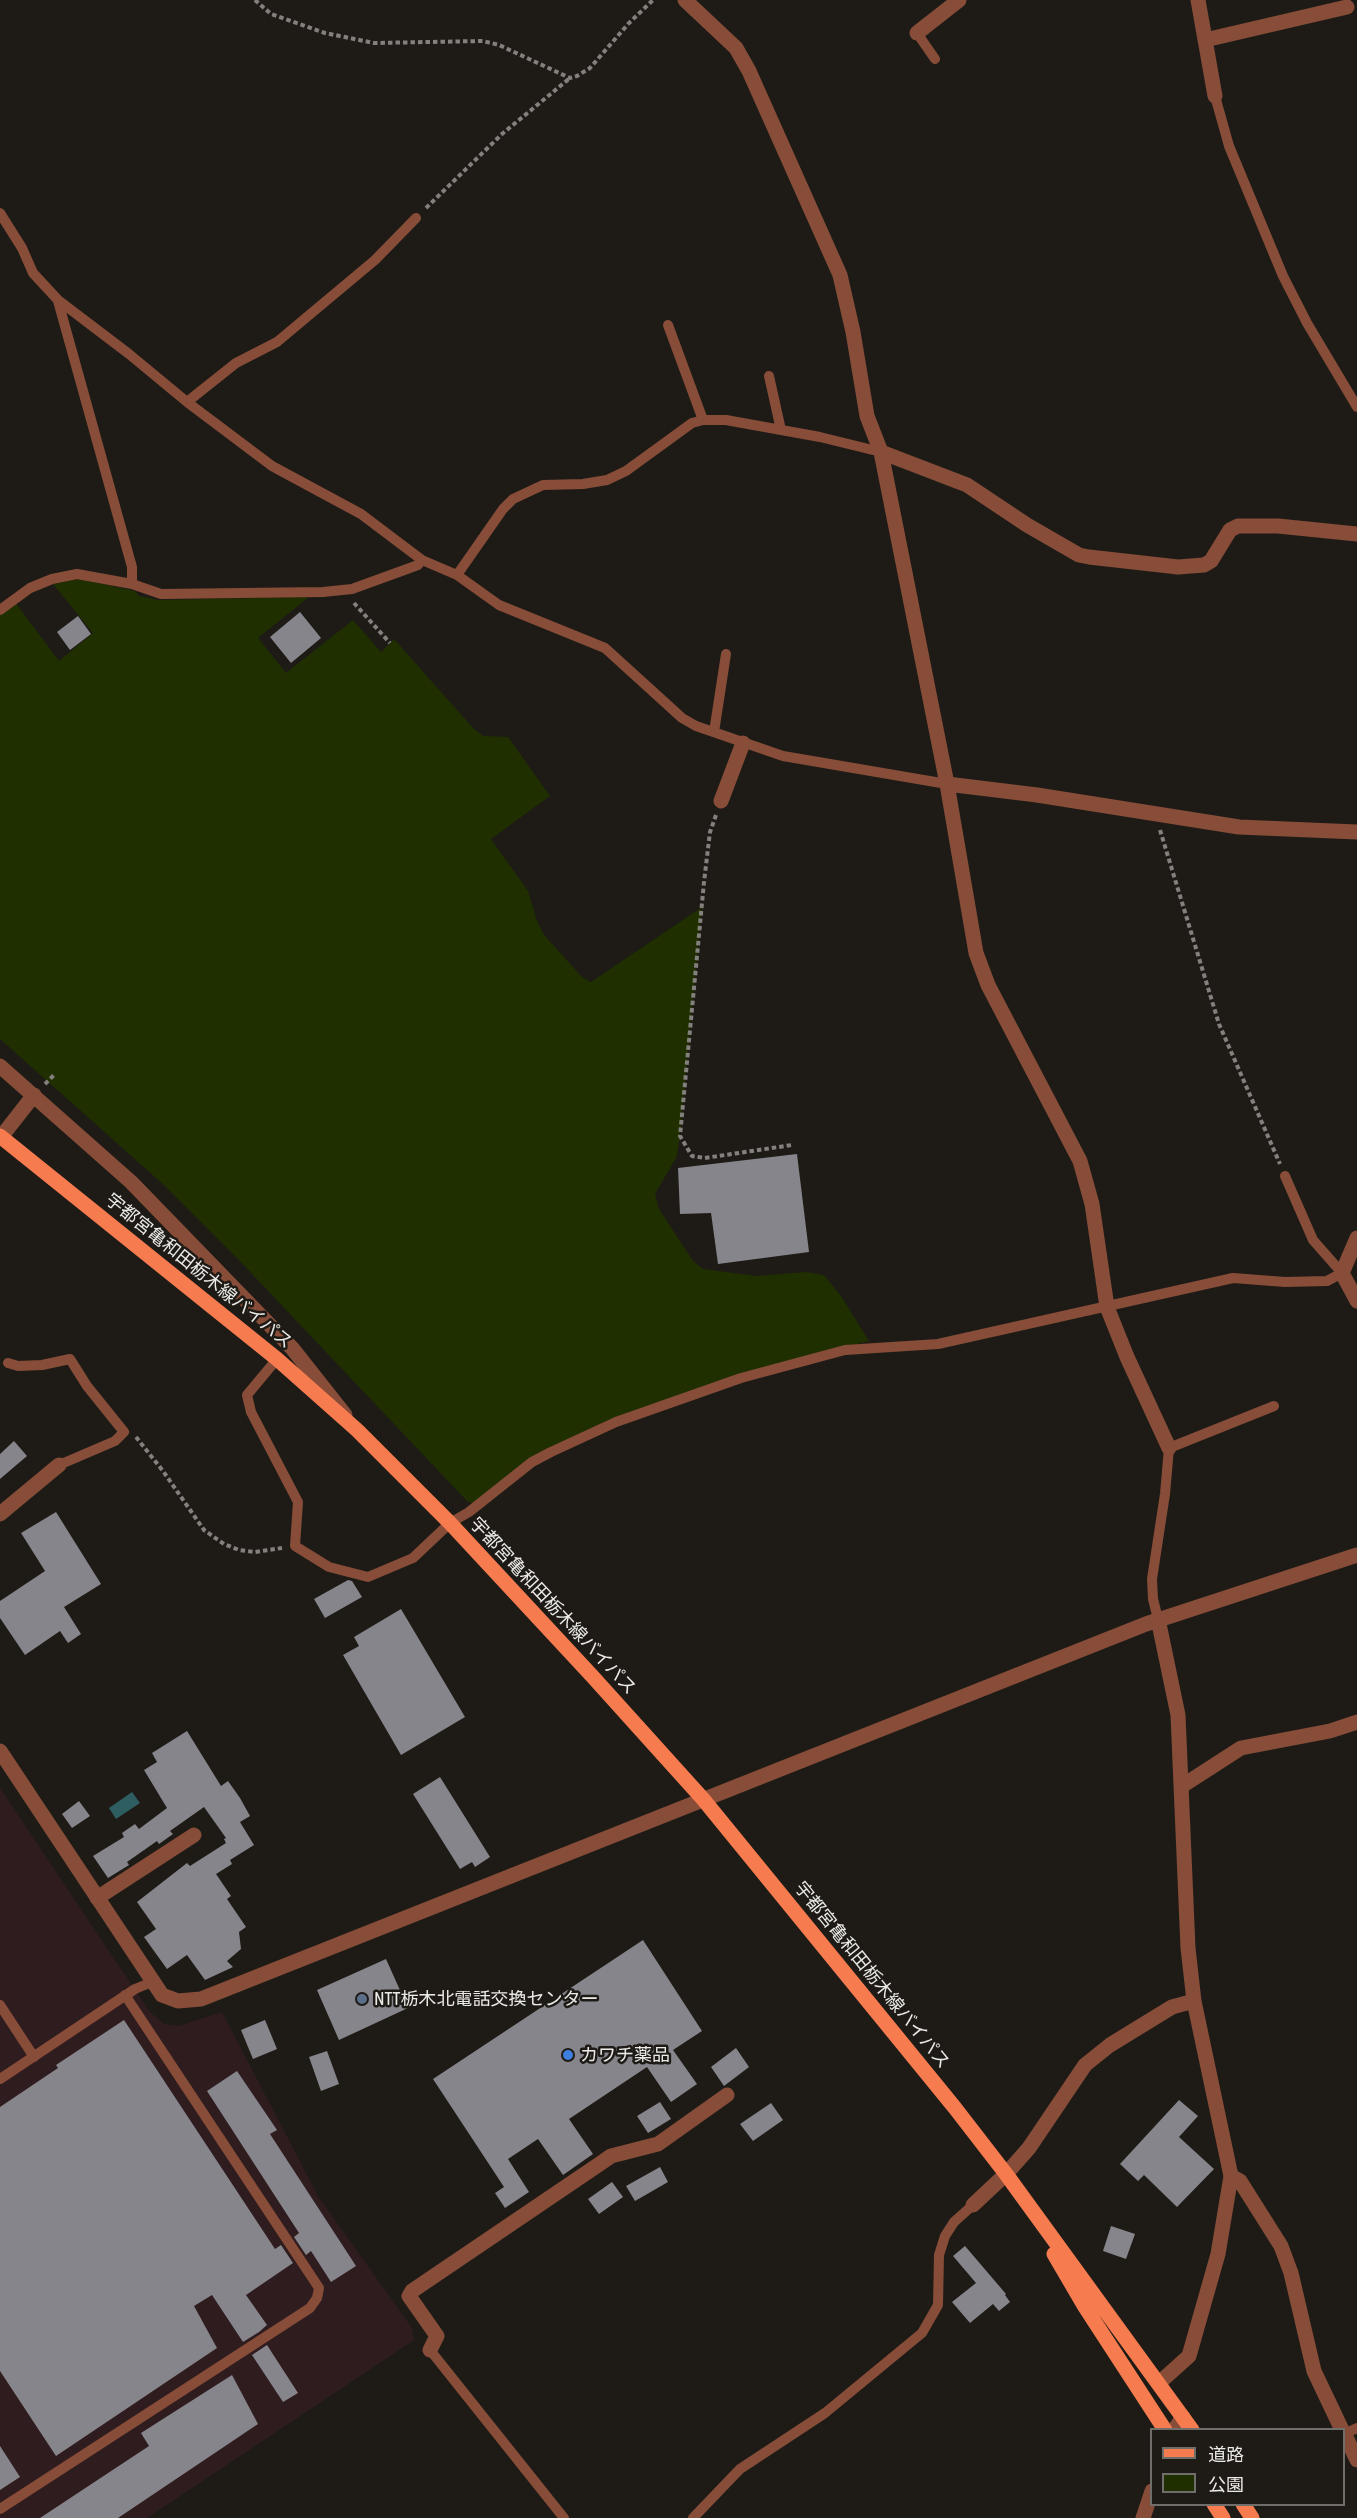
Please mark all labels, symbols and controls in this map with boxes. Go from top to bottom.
street label: 宇都宮亀和田栃木線バイパス [101,1189,297,1353]
street label: 宇都宮亀和田栃木線バイパス [465,1513,641,1699]
street label: 宇都宮亀和田栃木線バイパス [790,1877,954,2073]
place label: NTT栃木北電話交換センター [374,1988,598,2010]
marker: NTT栃木北電話交換センター [355,1992,369,2006]
place label: カワチ薬品 [580,2044,670,2066]
marker: カワチ薬品 [561,2048,575,2062]
legend [1150,2428,1345,2506]
text: 道路 [1208,2444,1244,2465]
text: 公園 [1208,2474,1244,2495]

